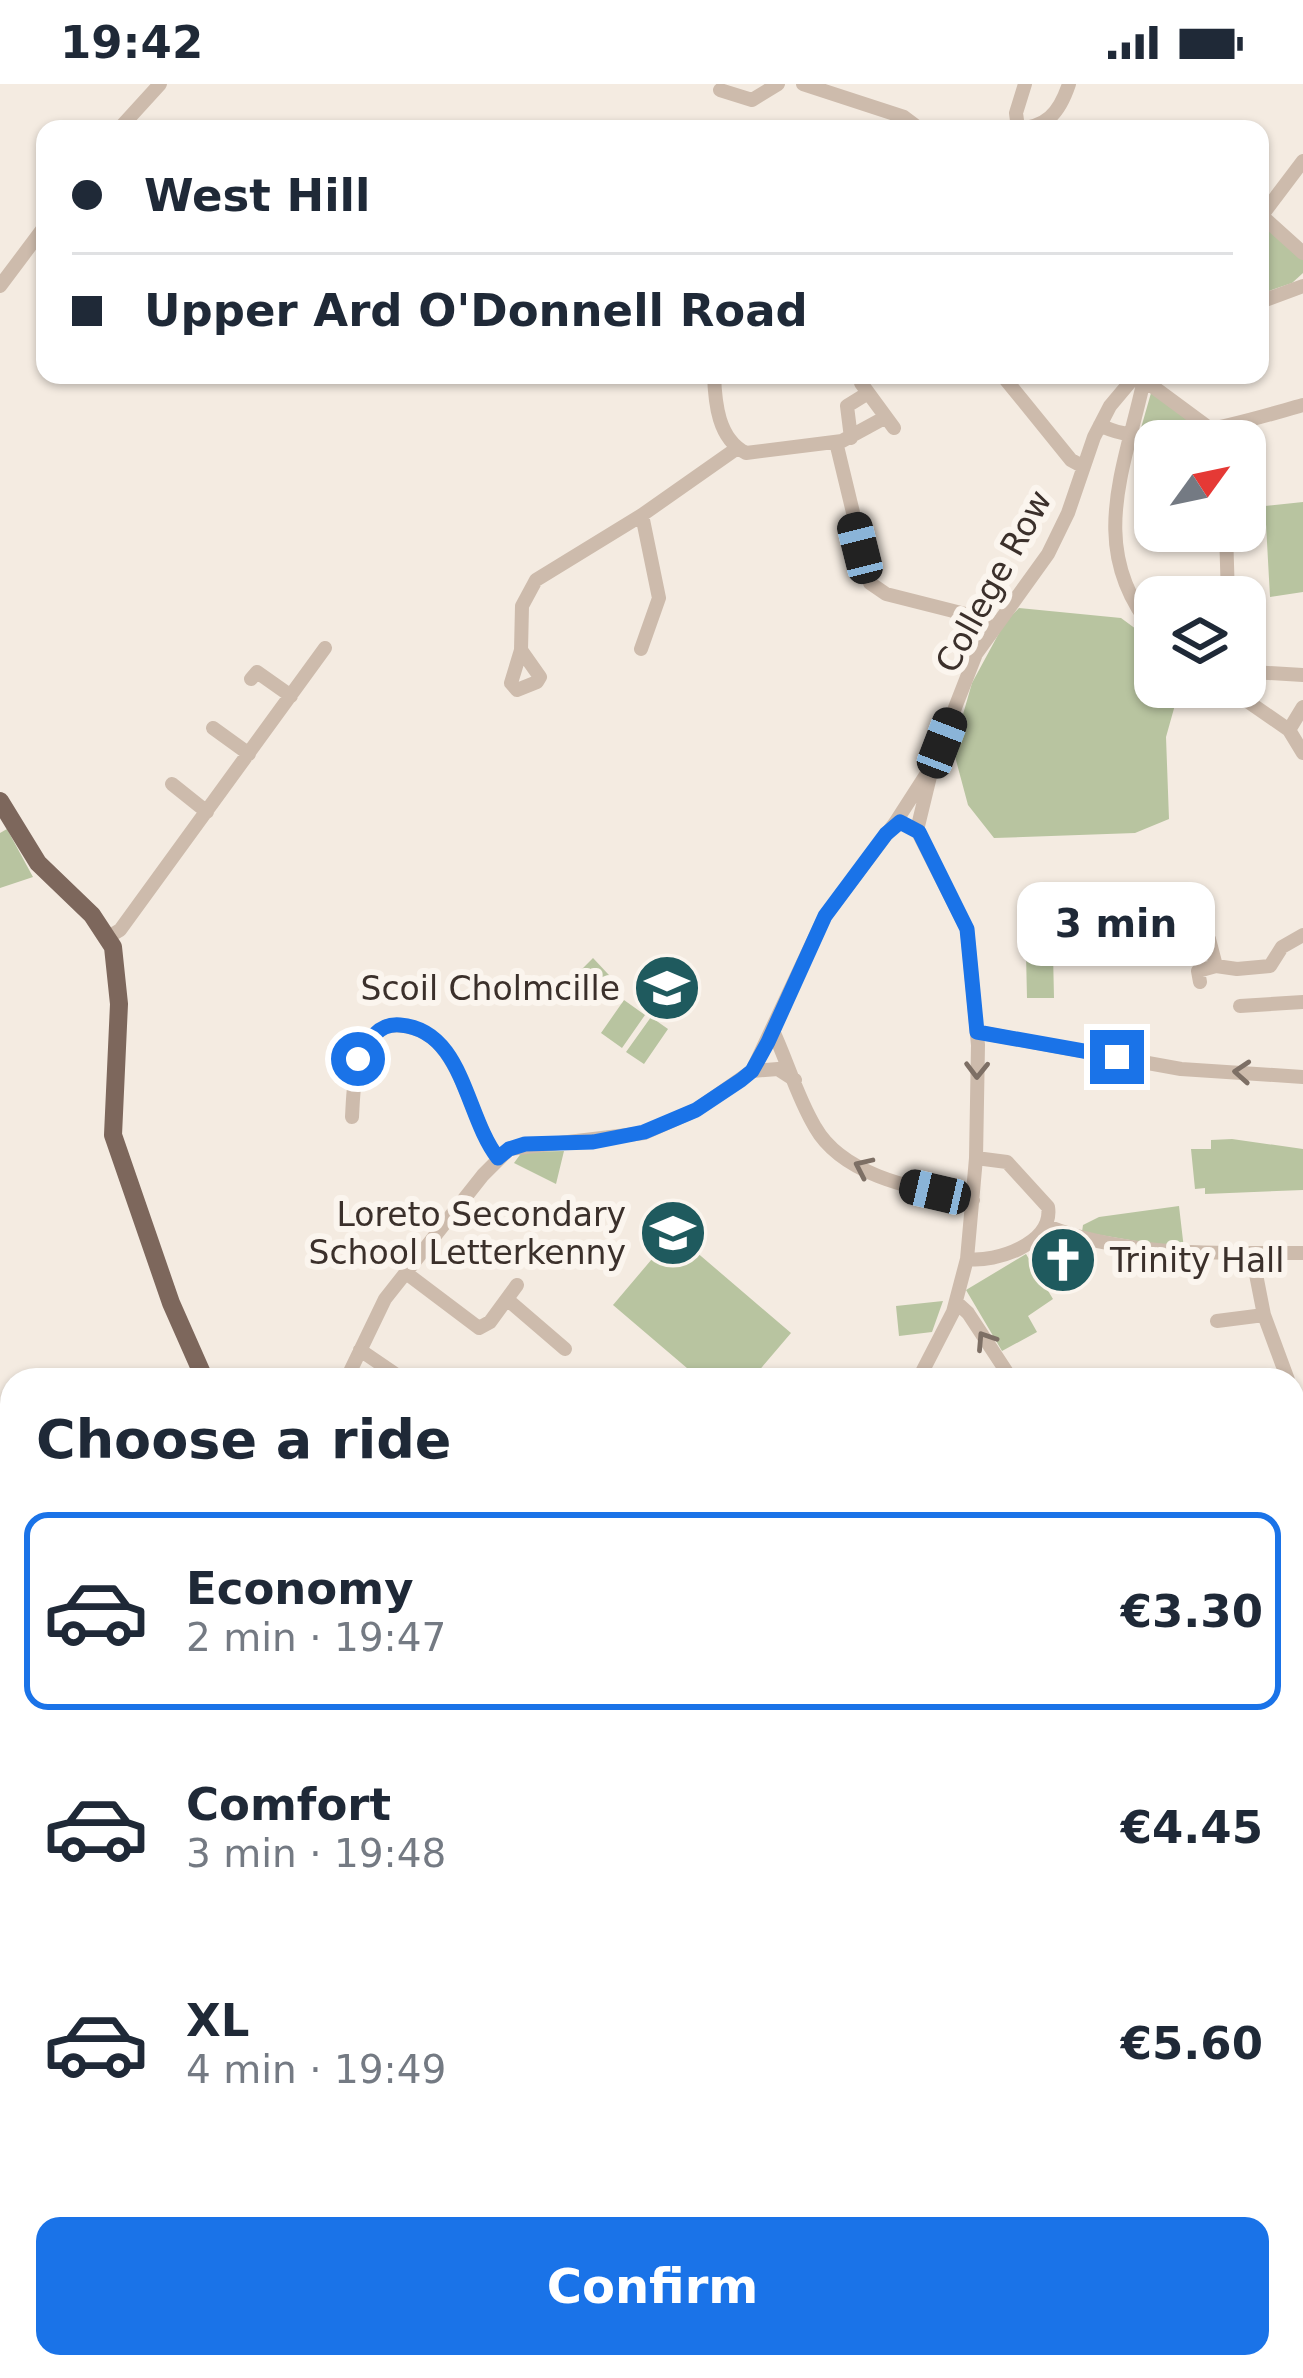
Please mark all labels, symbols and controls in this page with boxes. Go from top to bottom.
text: 19:42 [60,16,203,69]
text: West Hill [144,169,370,222]
text: Upper Ard O'Donnell Road [144,284,808,337]
north arrow [1134,420,1266,552]
map controls [1134,420,1266,708]
street label: College Row [927,483,1060,679]
car [834,509,886,587]
button: layers [1134,576,1266,708]
car [912,703,972,783]
callout: 3 min [1018,883,1216,967]
text: 3 min [1055,901,1177,946]
school or university icon: Scoil Cholmcille [632,953,702,1023]
place label: Scoil Cholmcille [360,969,620,1008]
route end [1090,1030,1144,1084]
route start [331,1032,385,1086]
one-way arrow [1232,1059,1251,1085]
one-way arrow [965,1061,991,1080]
one-way arrow [854,1158,875,1181]
car [896,1166,974,1218]
place label: Loreto Secondary School Letterkenny [309,1195,626,1272]
school or university icon: Loreto Secondary School Letterkenny [638,1198,708,1268]
church icon: Trinity Hall [1028,1225,1098,1295]
place label: Trinity Hall [1109,1241,1284,1280]
one-way arrow [978,1331,1000,1353]
text: Choose a ride [36,1408,452,1471]
icon: car [42,1557,150,1665]
text: Economy [186,1562,414,1615]
text: €3.30 [1121,1585,1263,1638]
text: 2 min · 19:47 [186,1615,446,1660]
icon: car [42,1773,150,1881]
text: Comfort [186,1778,391,1831]
text: €4.45 [1121,1801,1263,1854]
text: 3 min · 19:48 [186,1831,446,1876]
icon: car [42,1989,150,2097]
text: XL [186,1994,249,2047]
text: €5.60 [1121,2017,1263,2070]
text: 4 min · 19:49 [186,2047,446,2092]
button: Confirm [36,2217,1269,2355]

